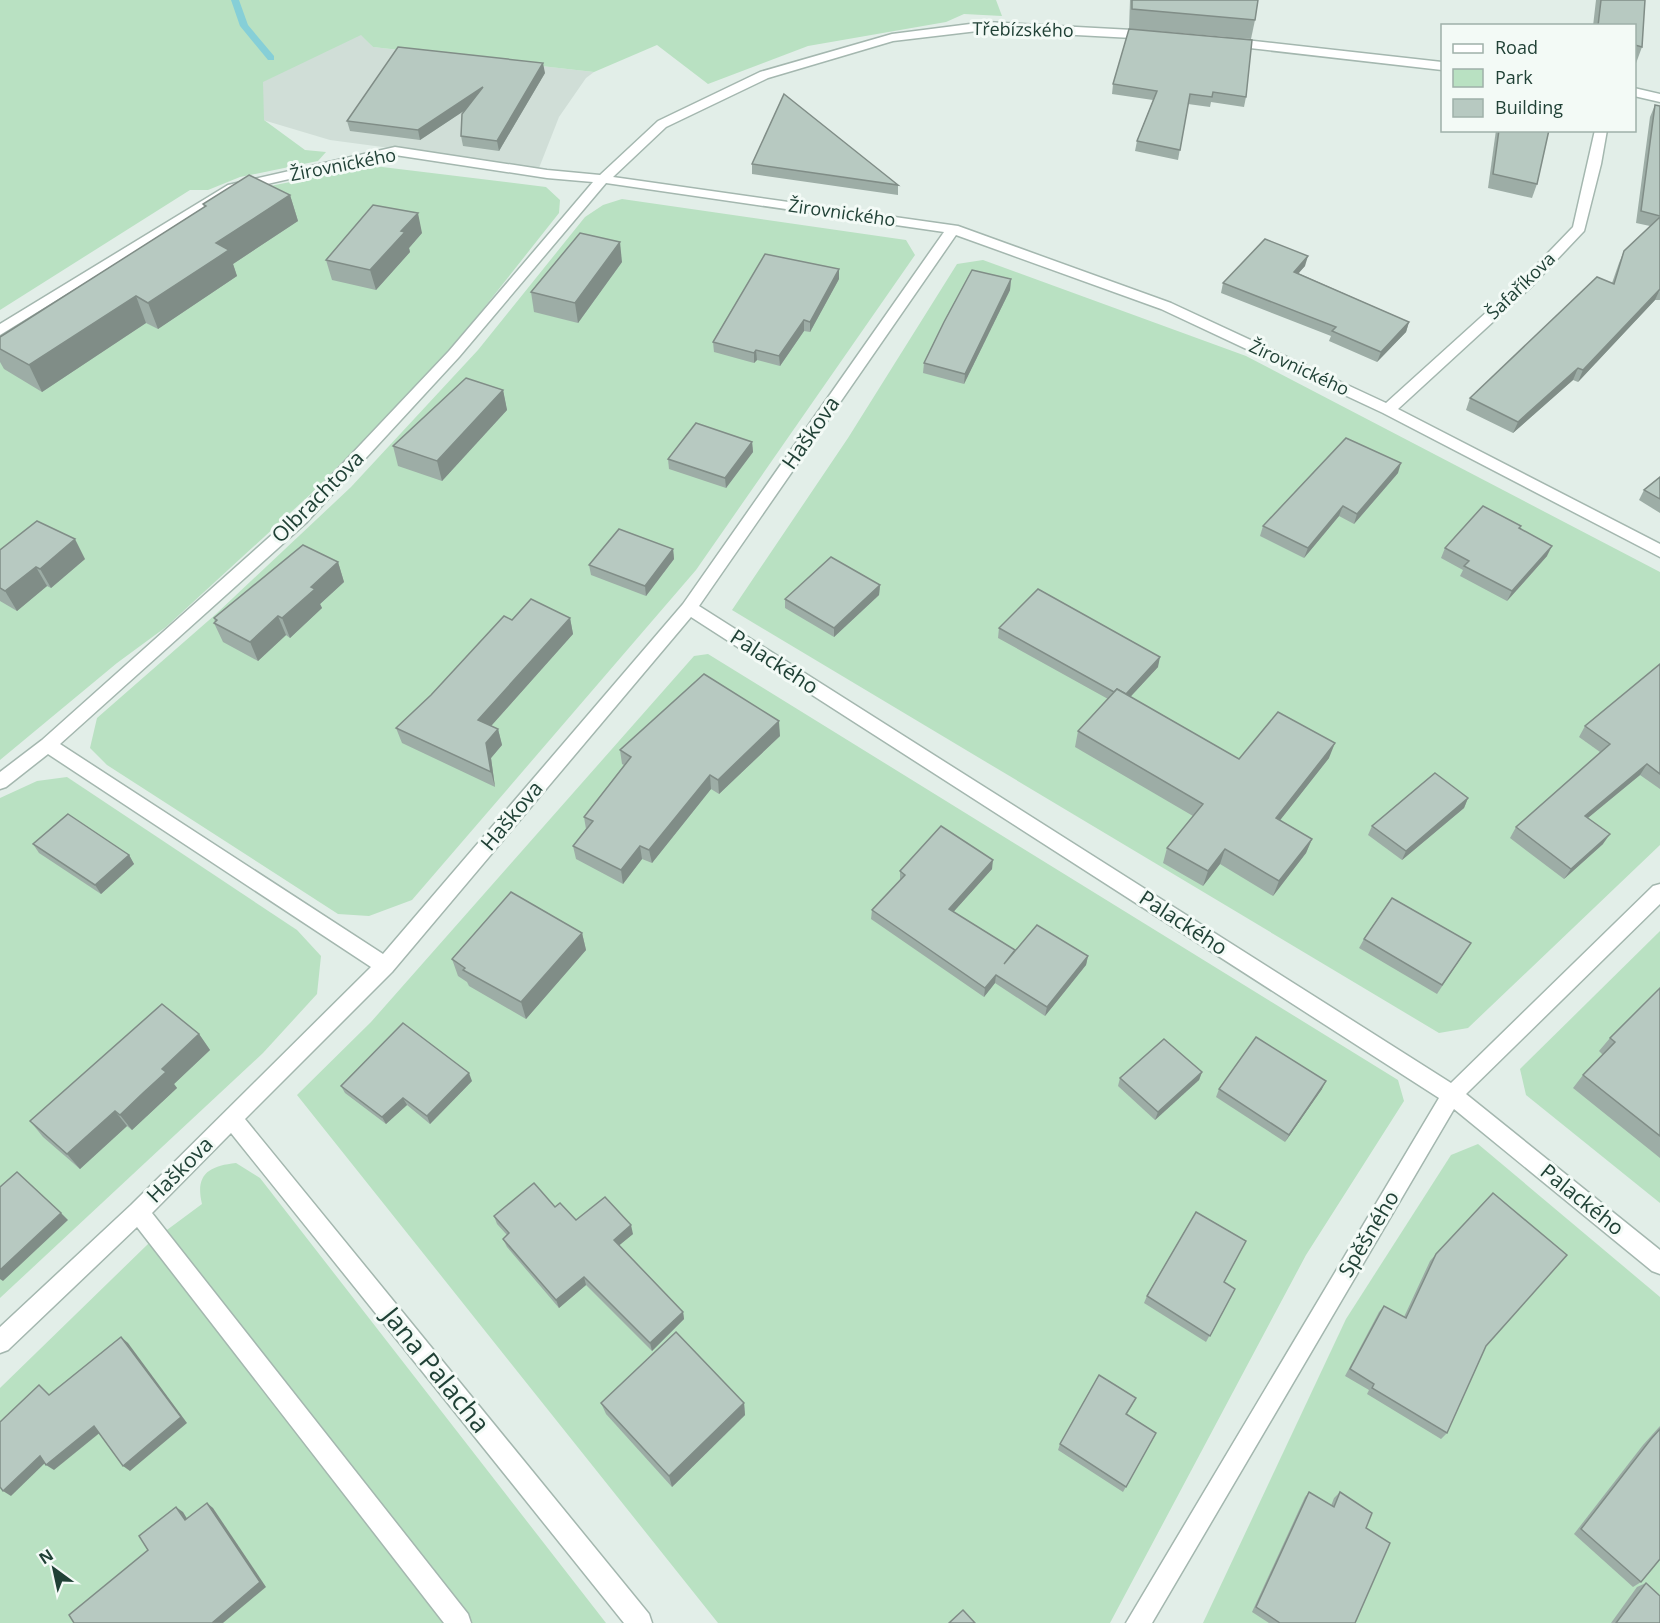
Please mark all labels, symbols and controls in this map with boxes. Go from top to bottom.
street label: Třebízského [972,16,1074,42]
legend [1441,24,1636,132]
text: Road [1495,35,1538,59]
text: Park [1495,65,1533,89]
text: Building [1495,95,1563,119]
street label: Žirovnického [288,142,398,186]
street label: Žirovnického [787,193,897,231]
street label: Šafaříkova [1481,246,1560,324]
street label: Žirovnického [1246,333,1353,401]
street label: Haškova [775,390,845,474]
street label: Olbrachtova [265,444,370,549]
street label: Palackého [725,622,824,700]
street label: Haškova [474,775,549,856]
street label: Palackého [1134,883,1233,961]
street label: Haškova [140,1130,219,1209]
street label: Palackého [1535,1157,1630,1241]
street label: Spěšného [1331,1185,1405,1282]
street label: Jana Palacha [373,1296,499,1440]
north arrow [24,1539,84,1599]
text: N [34,1544,57,1569]

